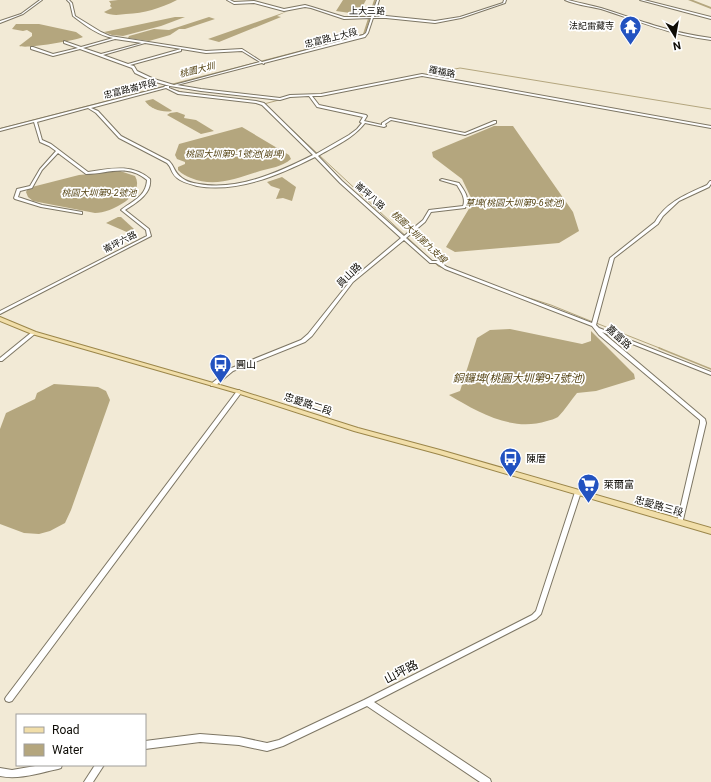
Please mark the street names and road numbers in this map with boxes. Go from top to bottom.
street label: 上大三路 [349,6,385,16]
street label: 忠富路上大段 [304,27,358,49]
street label: 羅福路 [428,65,456,79]
street label: 忠富路崙坪段 [103,78,157,100]
street label: 崙坪八路 [353,180,387,212]
street label: 崙坪六路 [102,229,138,255]
street label: 員山路 [335,261,363,289]
street label: 嘉富路 [604,323,634,351]
street label: 忠愛路二段 [283,391,333,417]
street label: 忠愛路三段 [633,494,685,518]
street label: 山坪路 [382,658,420,686]

